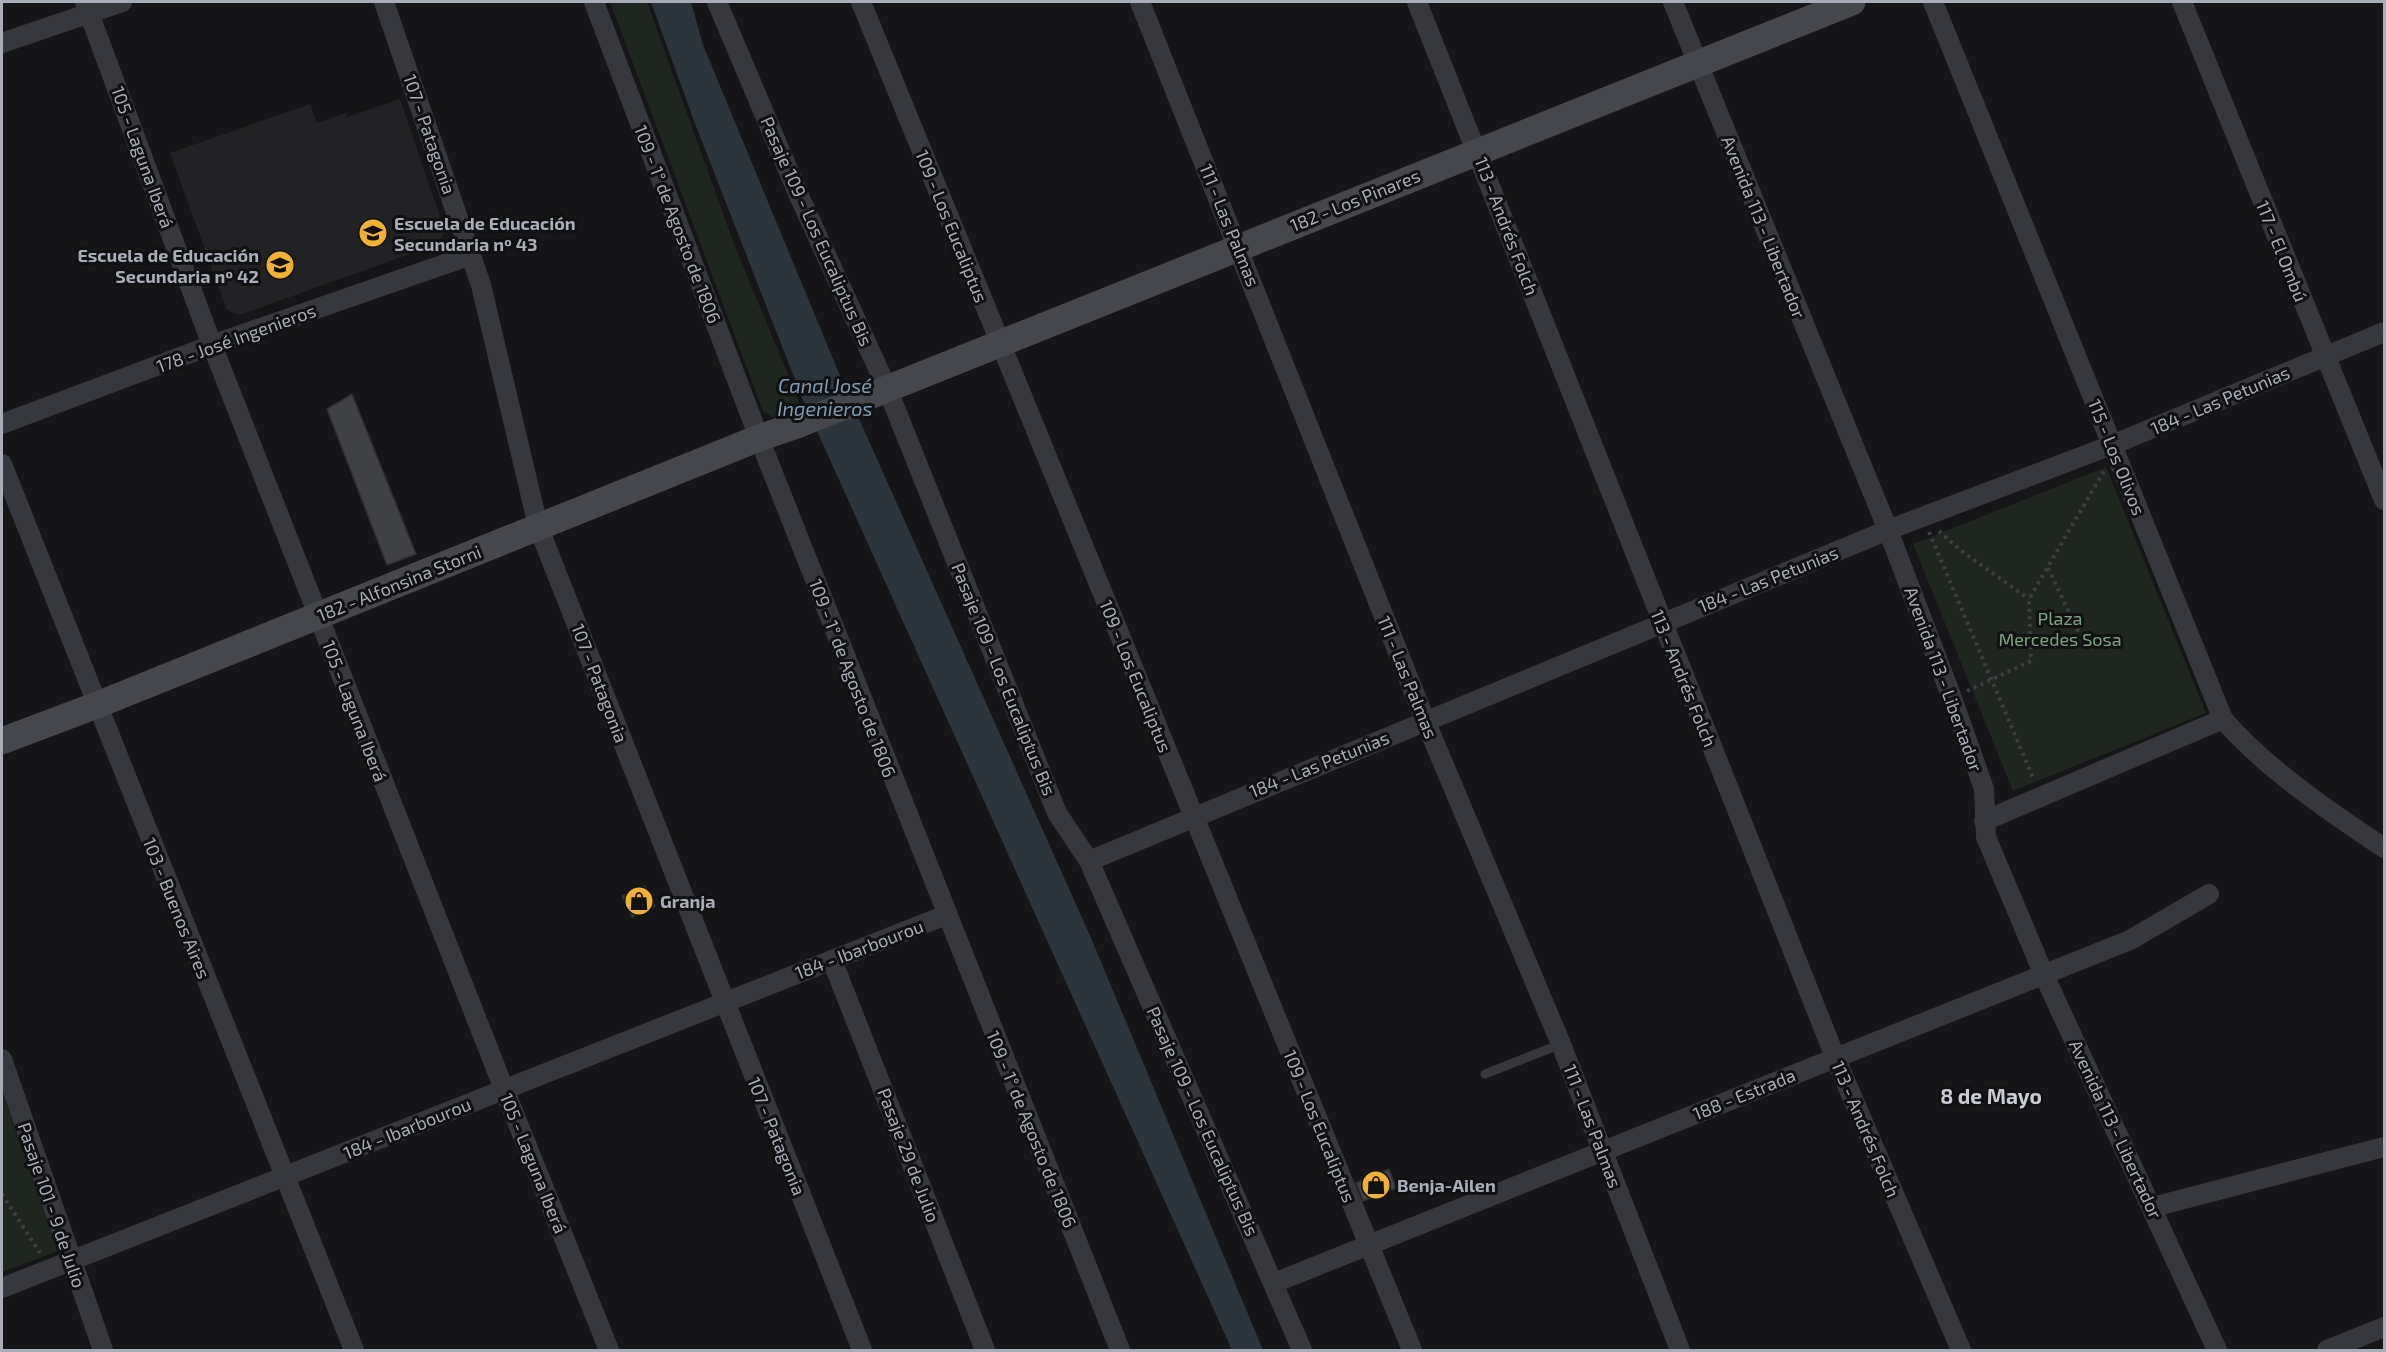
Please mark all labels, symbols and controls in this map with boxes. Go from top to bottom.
street label: 107 - Patagonia [399,71,461,197]
street label: 105 - Laguna Iberá [107,83,179,231]
street label: Pasaje 109 - Los Eucaliptus Bis [756,113,878,349]
street label: 109 - 1° de Agosto de 1806 [630,122,726,326]
street label: Avenida 113 - Libertador [1717,133,1811,321]
street label: 109 - Los Eucaliptus [911,147,993,305]
street label: 113 - Andrés Folch [1471,154,1543,298]
street label: 111 - Las Palmas [1195,160,1265,290]
street label: 182 - Los Pinares [1287,164,1423,236]
street label: 117 - El Ombú [2252,197,2312,305]
place label: Escuela de Educación Secundaria nº 43 [394,212,576,255]
school or university icon: Escuela de Educación Secundaria nº 43 [357,217,389,249]
place label: Escuela de Educación Secundaria nº 42 [77,244,259,287]
school or university icon: Escuela de Educación Secundaria nº 42 [264,249,296,281]
street label: 178 - José Ingenieros [153,299,319,377]
street label: 184 - Las Petunias [2147,361,2293,439]
water label: Canal José Ingenieros [777,373,873,420]
street label: 115 - Los Olivos [2084,396,2150,518]
street label: 182 - Alfonsina Storni [314,540,484,626]
street label: 184 - Las Petunias [1695,541,1841,617]
street label: Pasaje 109 - Los Eucaliptus Bis [947,559,1061,799]
street label: 109 - 1° de Agosto de 1806 [805,576,901,780]
street label: Avenida 113 - Libertador [1900,584,1988,774]
street label: 109 - Los Eucaliptus [1095,597,1177,755]
street label: 113 - Andrés Folch [1646,606,1722,750]
park label: Plaza Mercedes Sosa [1998,607,2122,650]
street label: 111 - Las Palmas [1373,612,1443,742]
street label: 107 - Patagonia [567,620,633,746]
street label: 105 - Laguna Iberá [318,637,392,785]
street label: 184 - Las Petunias [1246,726,1392,802]
street label: 103 - Buenos Aires [139,834,215,982]
shop icon: Granja [623,885,655,917]
place label: Granja [660,890,716,912]
street label: 184 - Ibarbourou [792,914,926,984]
street label: Pasaje 109 - Los Eucaliptus Bis [1142,1003,1264,1239]
street label: 109 - 1° de Agosto de 1806 [982,1027,1082,1231]
street label: Avenida 113 - Libertador [2065,1036,2167,1222]
street label: 109 - Los Eucaliptus [1279,1047,1361,1205]
street label: 113 - Andrés Folch [1827,1057,1905,1201]
street label: 111 - Las Palmas [1559,1061,1627,1191]
street label: 188 - Estrada [1690,1063,1798,1125]
street label: 107 - Patagonia [743,1074,811,1198]
district label: 8 de Mayo [1940,1083,2042,1109]
street label: Pasaje 29 de Julio [873,1085,945,1225]
street label: 105 - Laguna Iberá [496,1090,572,1236]
street label: 184 - Ibarbourou [340,1092,474,1164]
street label: Pasaje 101 - 9 de Julio [13,1119,91,1291]
shop icon: Benja-Ailen [1360,1169,1392,1201]
place label: Benja-Ailen [1397,1174,1496,1196]

